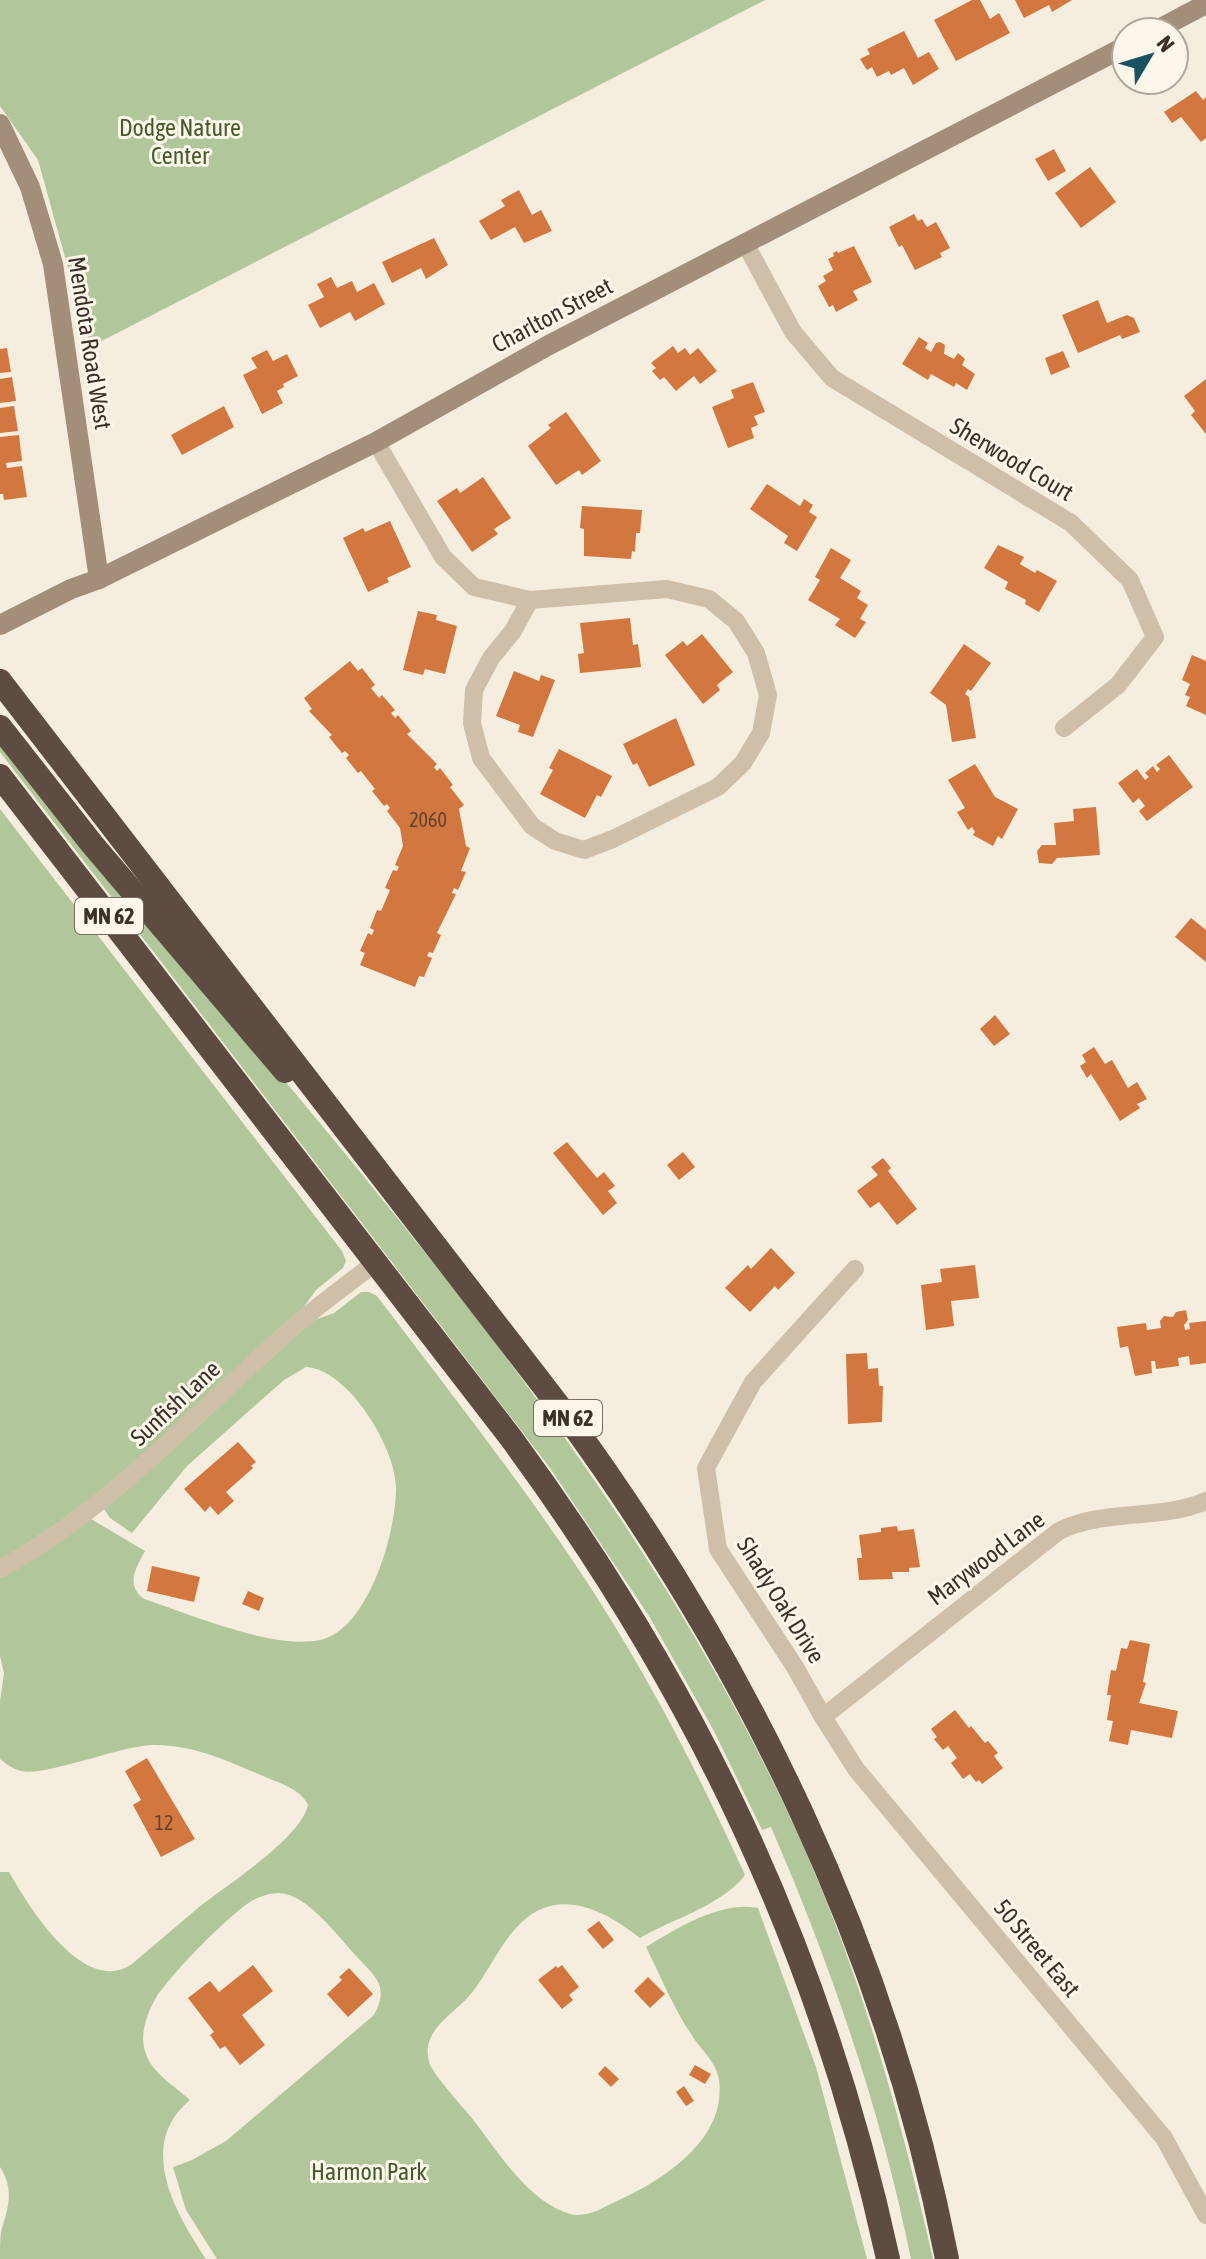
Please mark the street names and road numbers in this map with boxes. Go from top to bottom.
street label: Mendota Road West [63,255,117,431]
street label: Charlton Street [487,272,617,358]
street label: Sherwood Court [946,412,1078,506]
road number: MN 62 [75,898,143,934]
street label: Sunfish Lane [125,1355,225,1451]
road number: MN 62 [534,1400,602,1436]
street label: Marywood Lane [923,1506,1049,1610]
street label: Shady Oak Drive [732,1532,830,1668]
street label: 50 Street East [989,1894,1086,2002]

